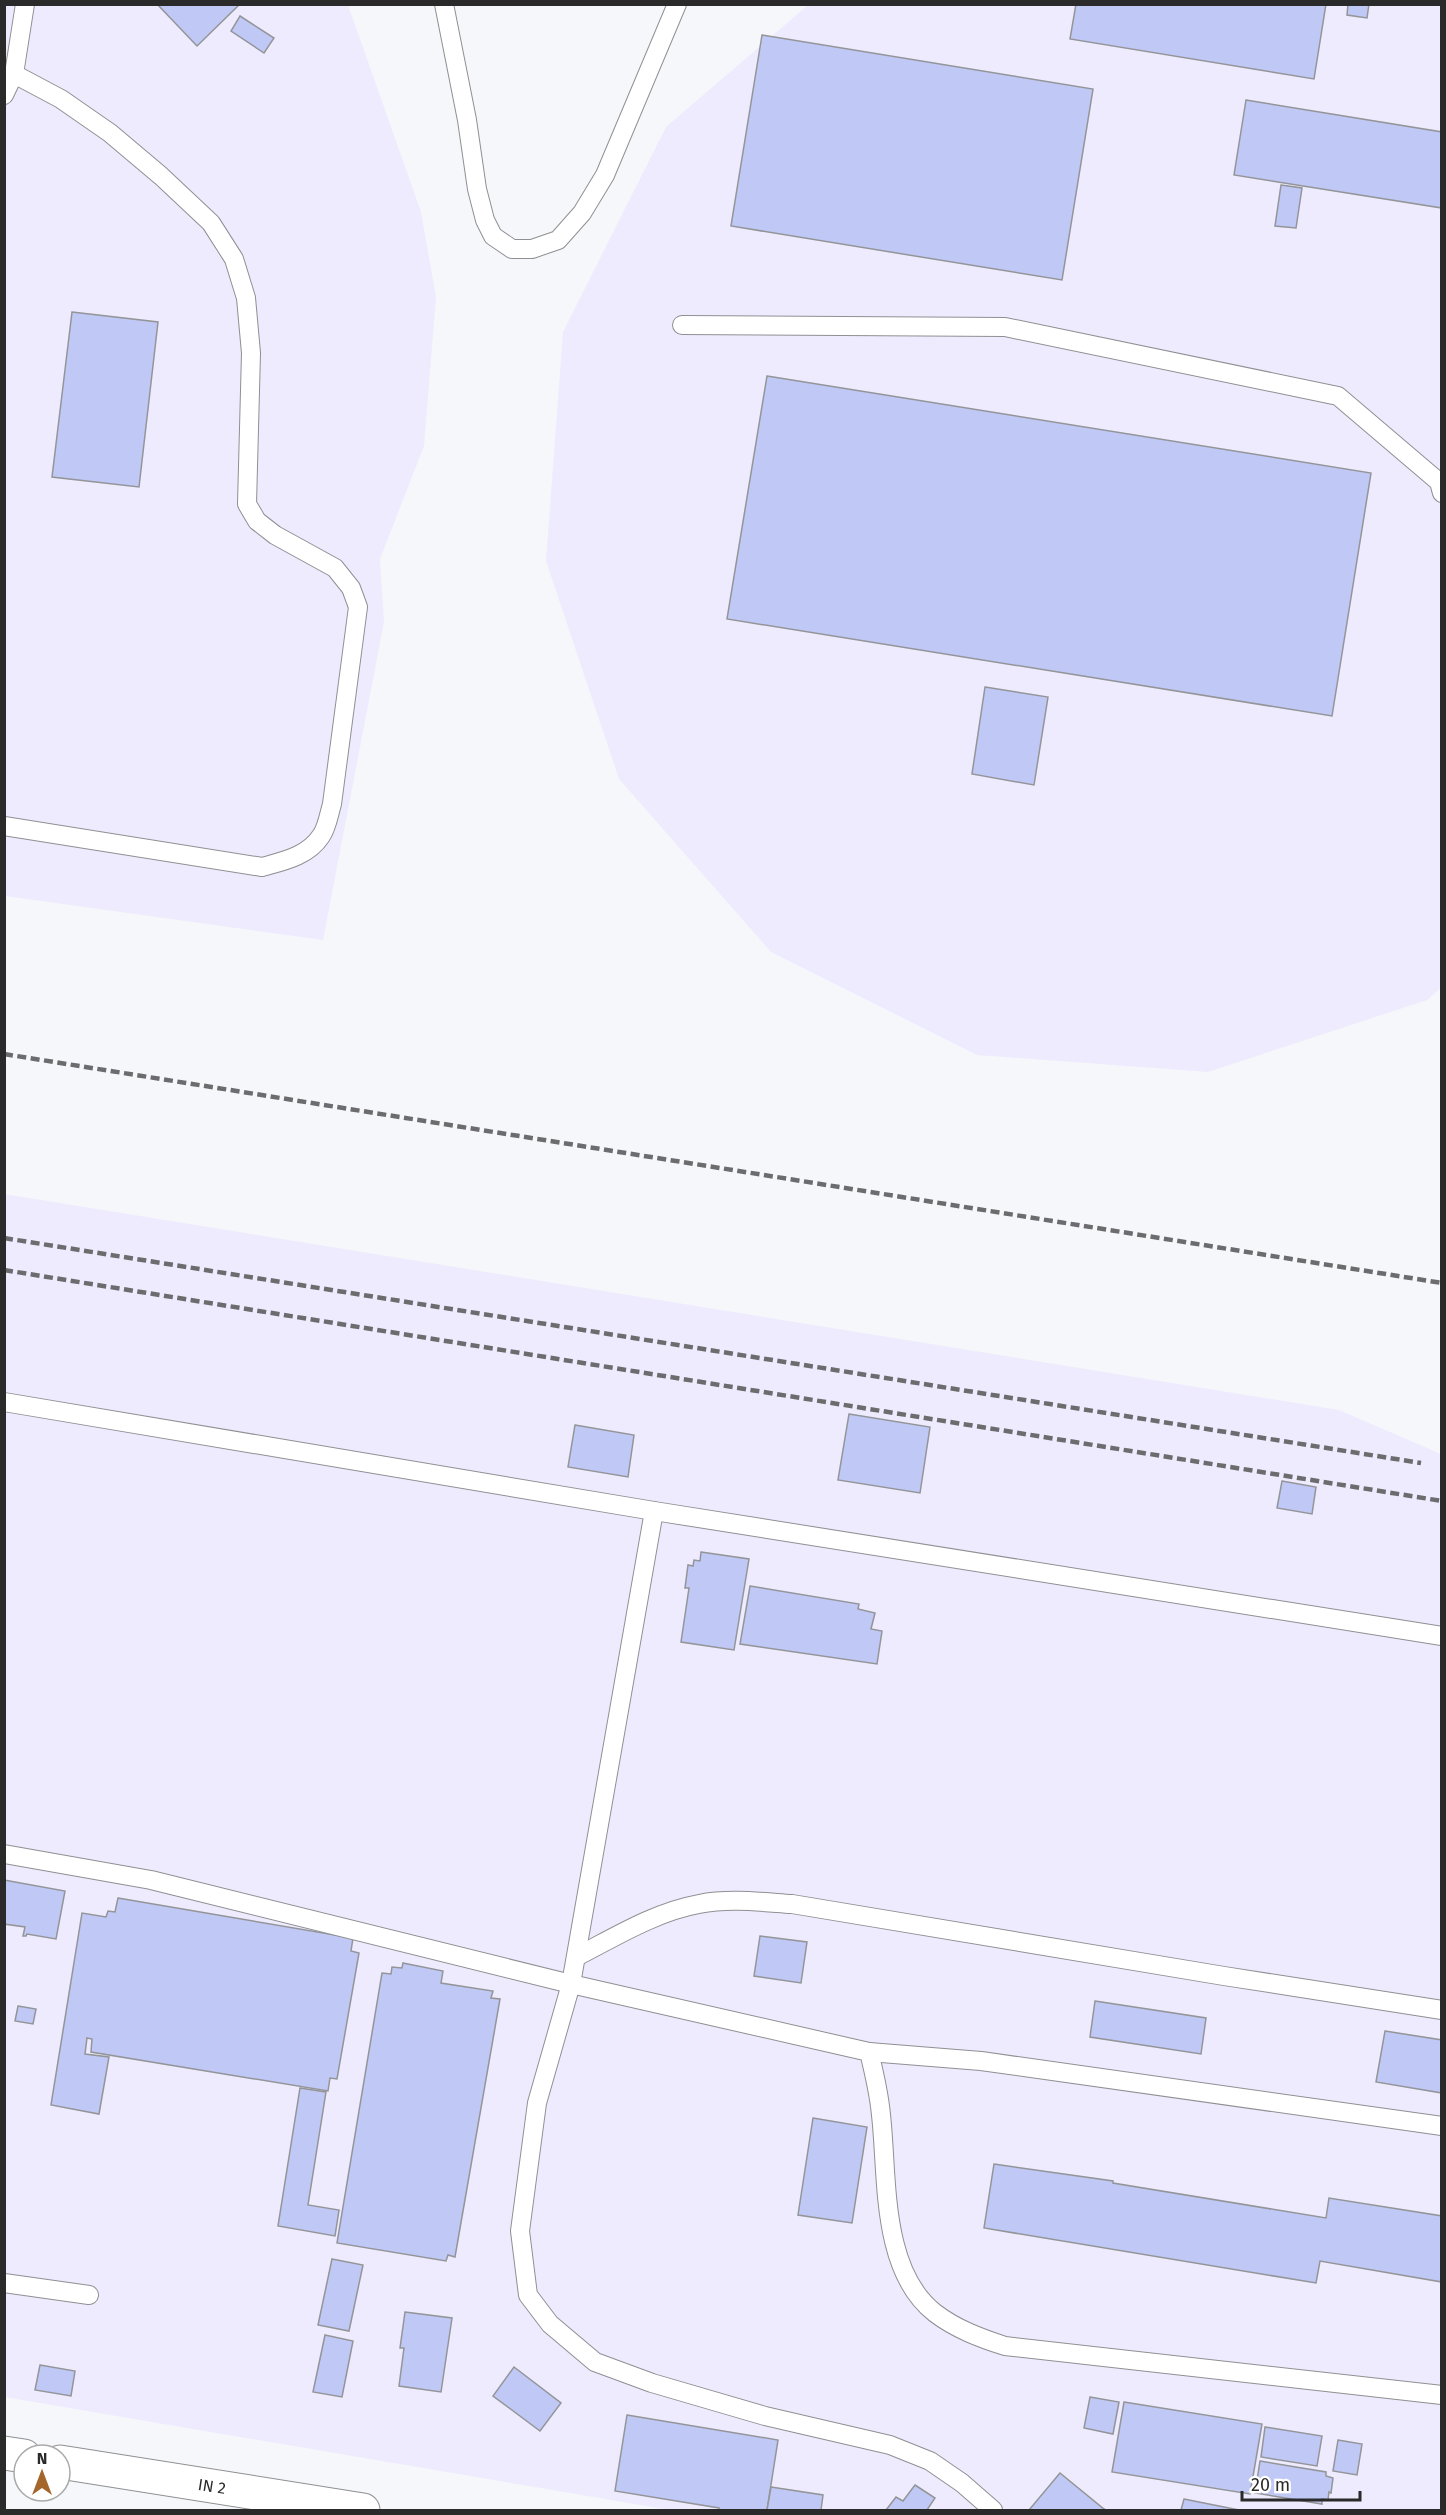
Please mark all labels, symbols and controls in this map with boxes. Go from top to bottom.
north arrow [12,2443,72,2503]
text: N [37,2449,47,2468]
scale bar [1242,2464,1360,2502]
text: 20 m [1251,2474,1290,2496]
street label: IN 2 [197,2475,227,2498]

